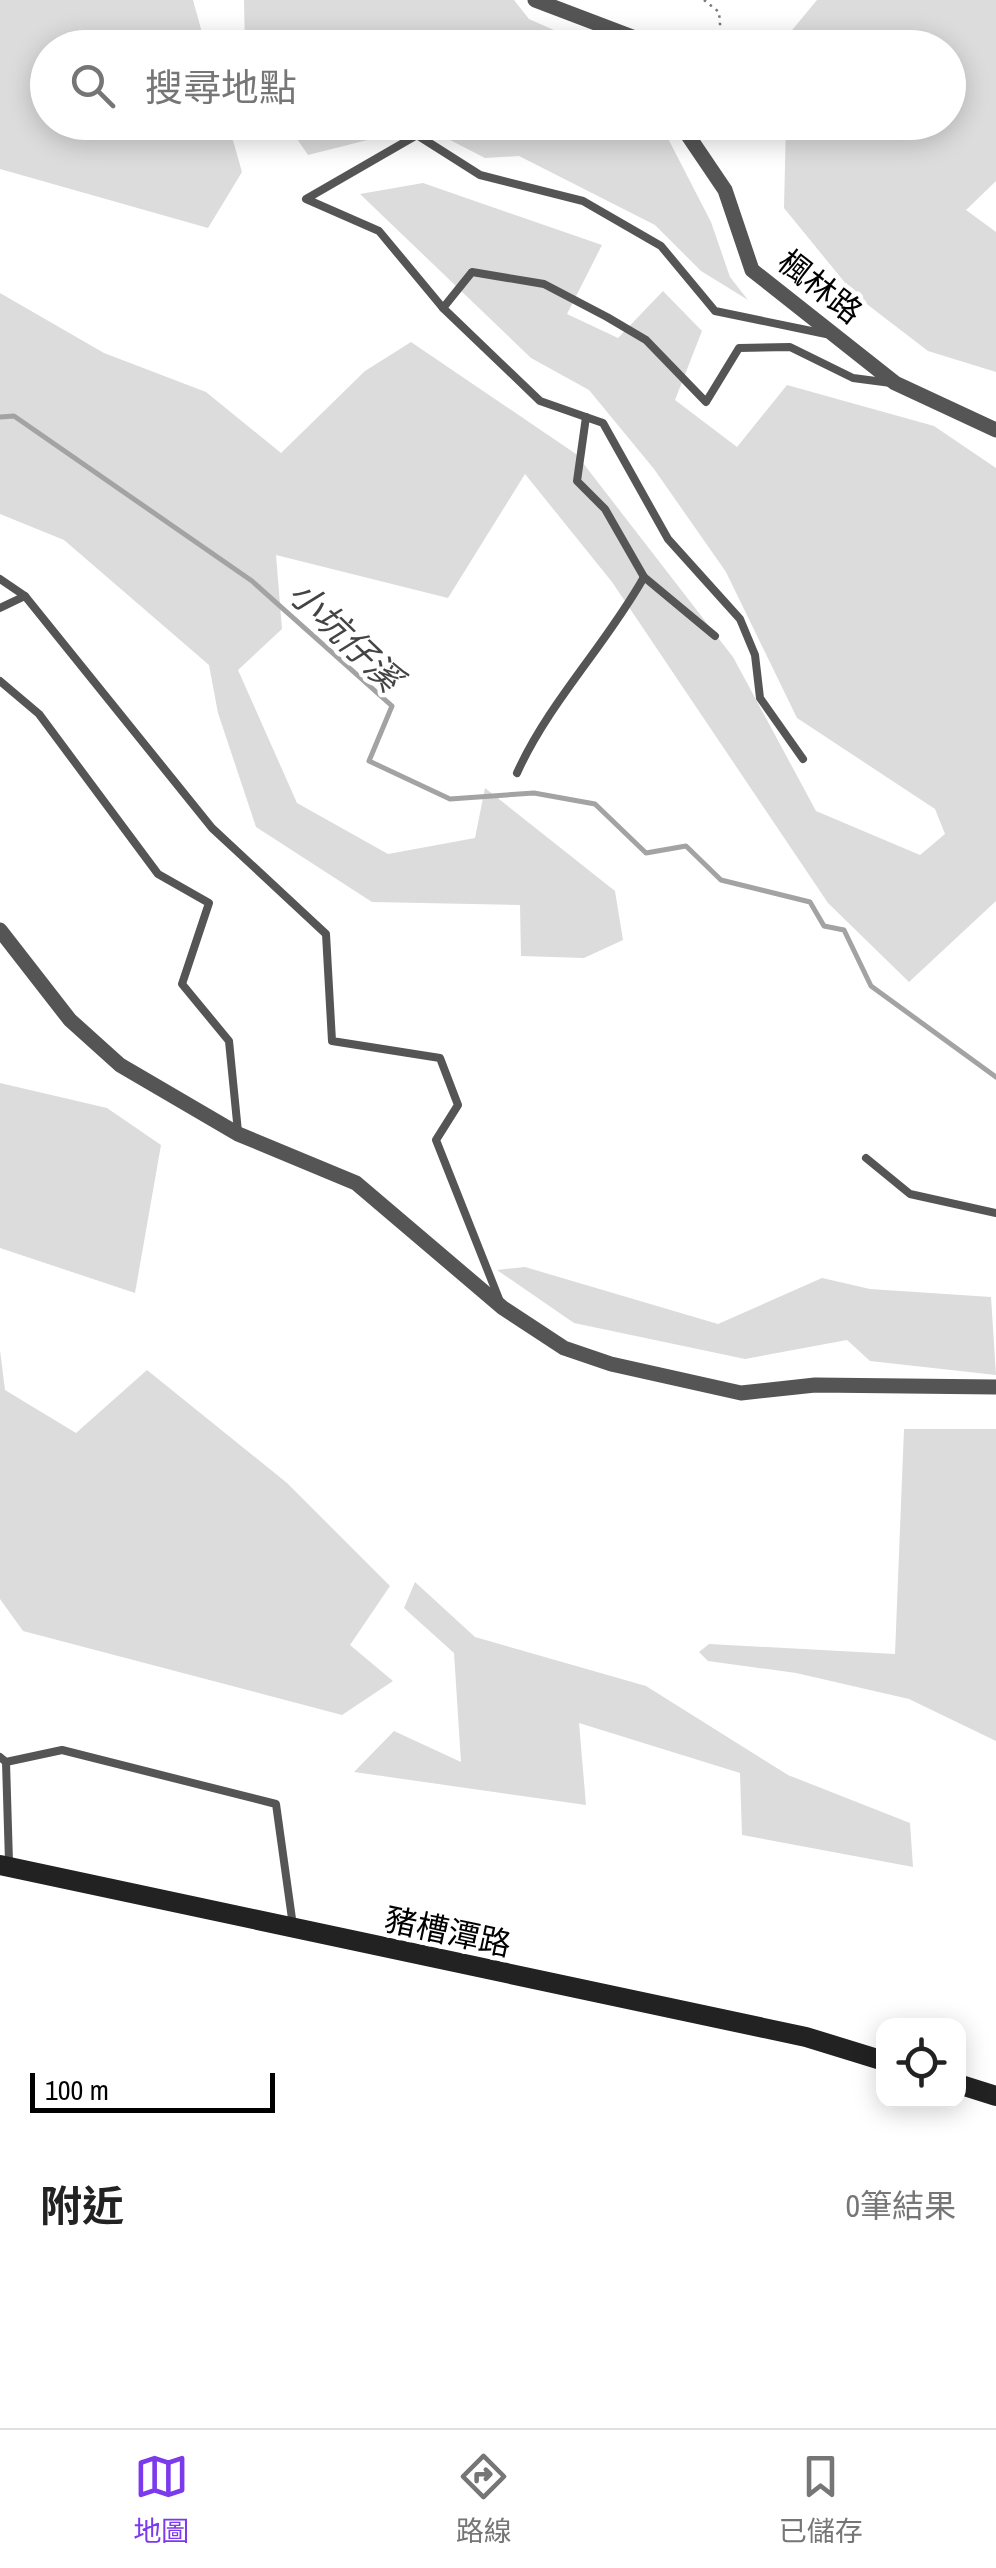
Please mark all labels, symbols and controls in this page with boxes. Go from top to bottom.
search box [30,30,966,140]
icon: search [65,58,120,113]
text: 搜尋地點 [145,62,297,113]
street label: 楓林路 [769,240,871,333]
water label: 小坑仔溪 [279,570,416,705]
street label: 豬槽潭路 [381,1897,515,1966]
map controls [876,2018,966,2108]
button: locate [876,2018,966,2108]
scale bar [30,2068,275,2112]
text: 100 m [45,2071,109,2109]
text: 附近 [40,2178,124,2234]
text: 0筆結果 [845,2184,956,2227]
tab: 地圖 [133,2449,189,2550]
tab: 路線 [456,2449,512,2550]
tab: 已儲存 [779,2449,863,2550]

